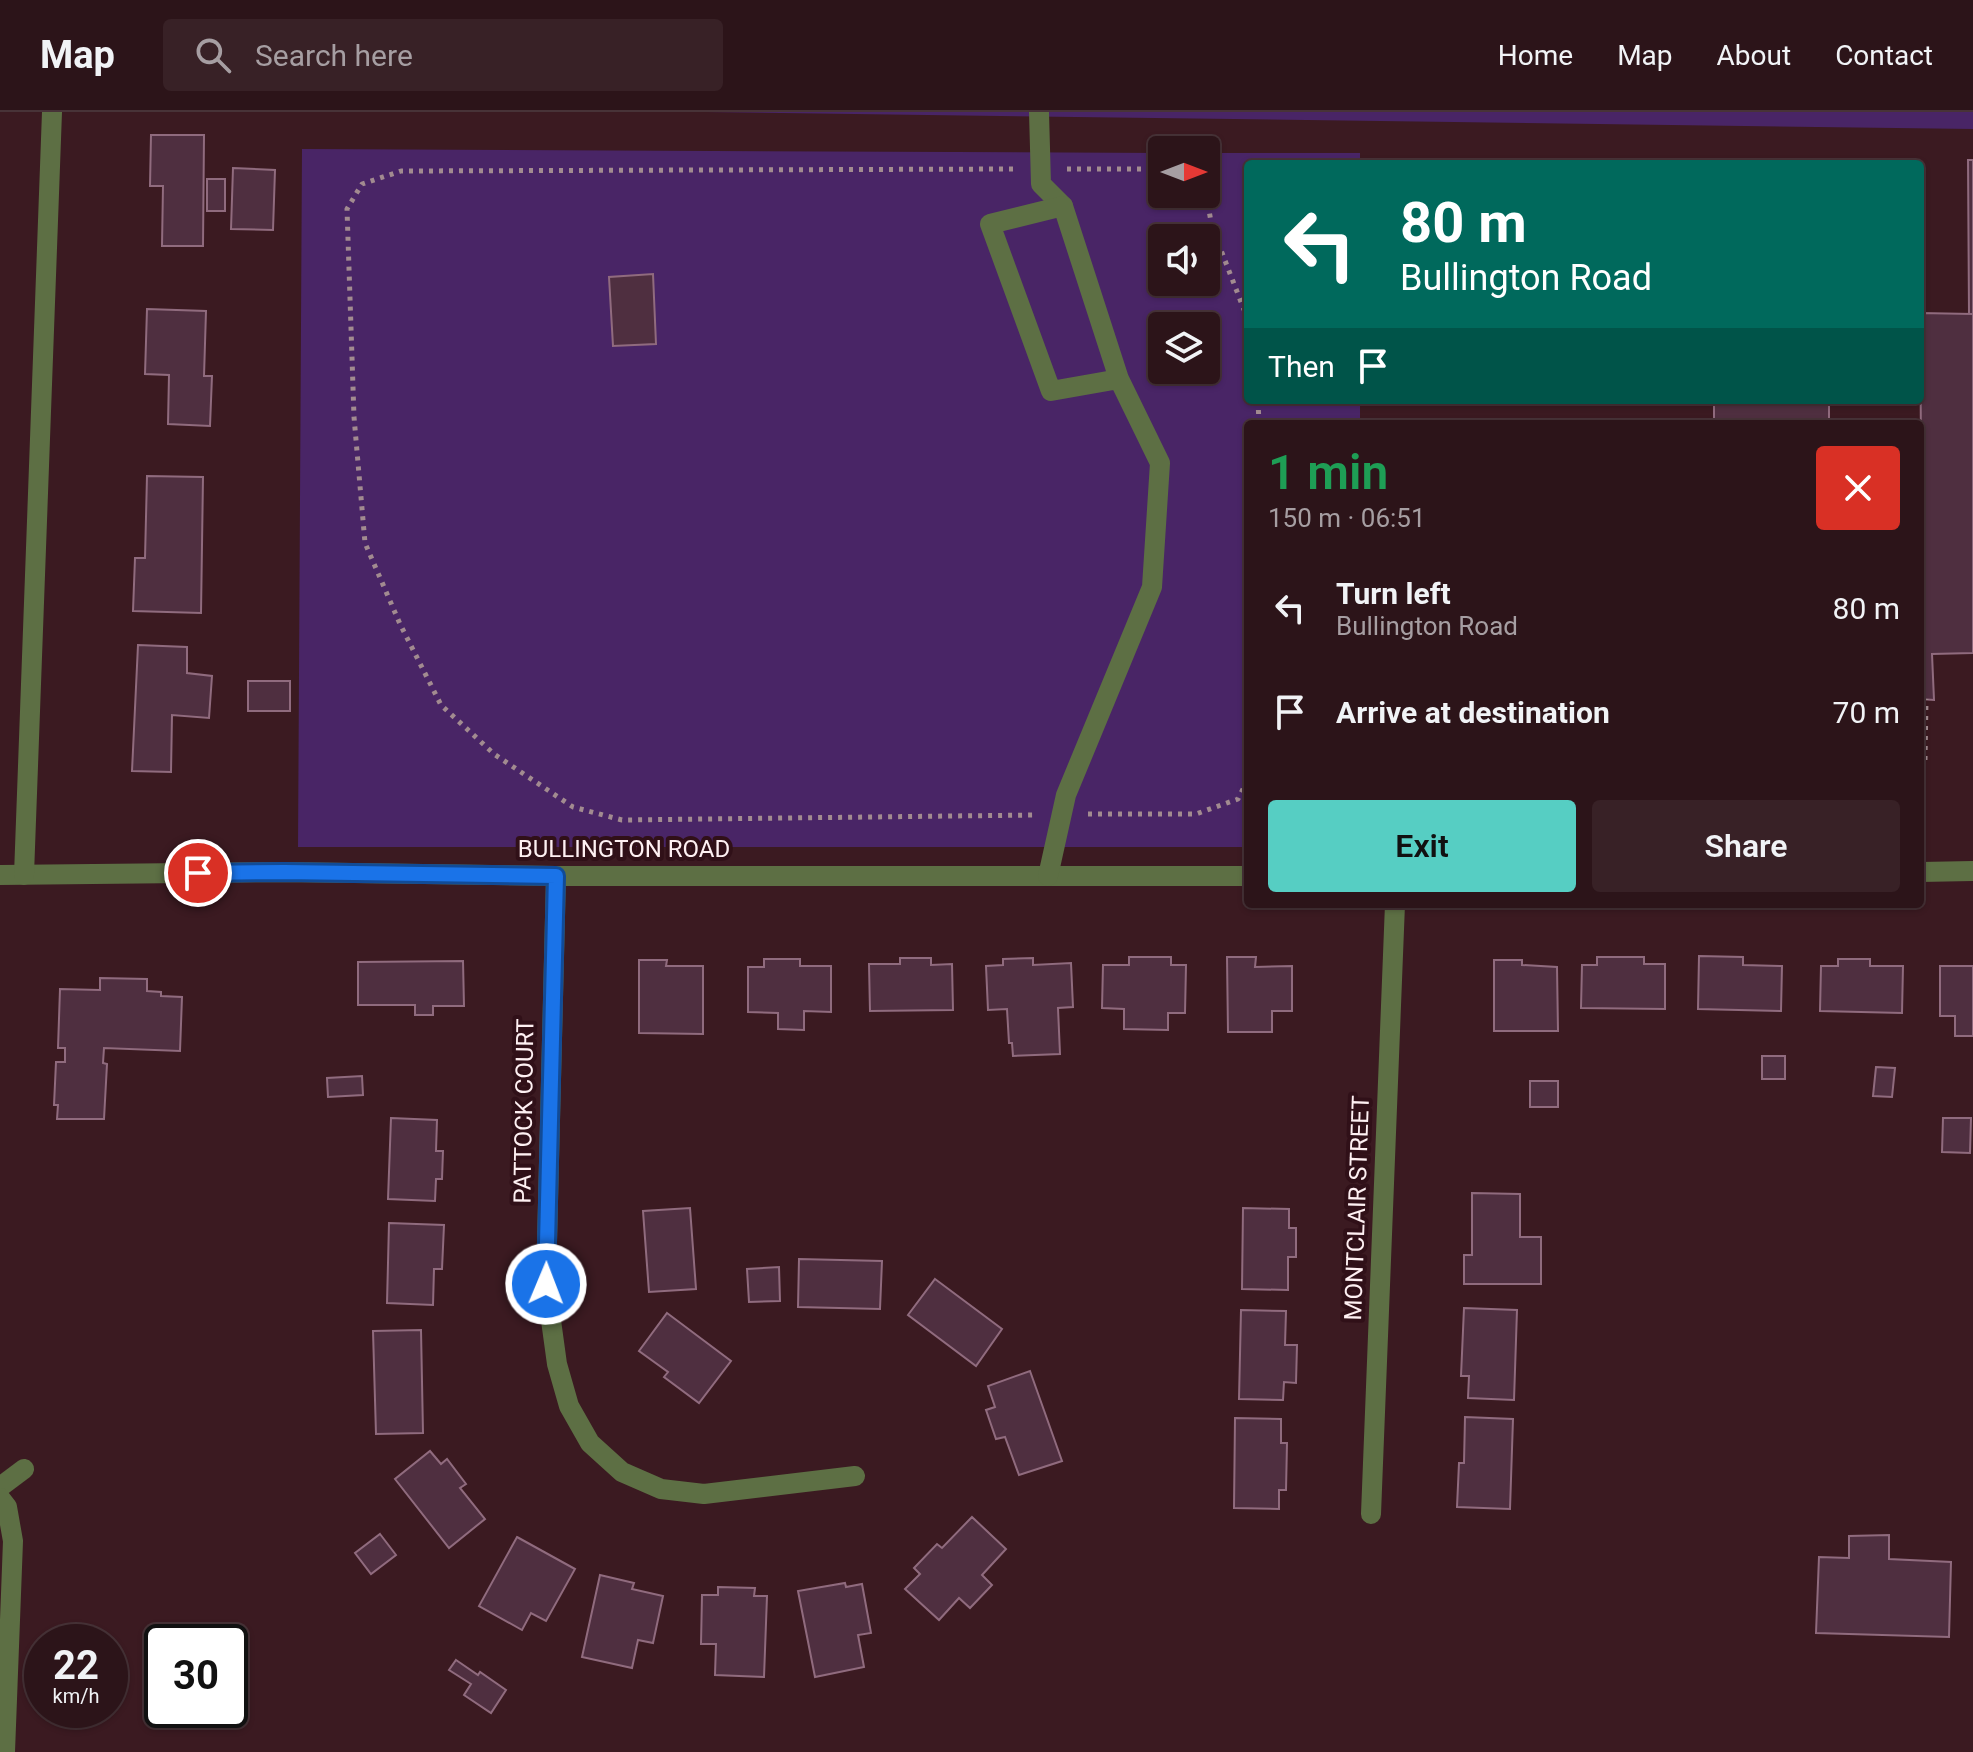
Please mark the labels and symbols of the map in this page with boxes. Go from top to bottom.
north arrow [1148,136,1220,208]
street label: BULLINGTON ROAD [518,835,730,863]
pin [164,839,232,907]
street label: PATTOCK COURT [508,1018,540,1204]
street label: MONTCLAIR STREET [1339,1095,1375,1321]
position arrow [504,1242,588,1326]
speed limit sign: 30 [144,1624,248,1728]

